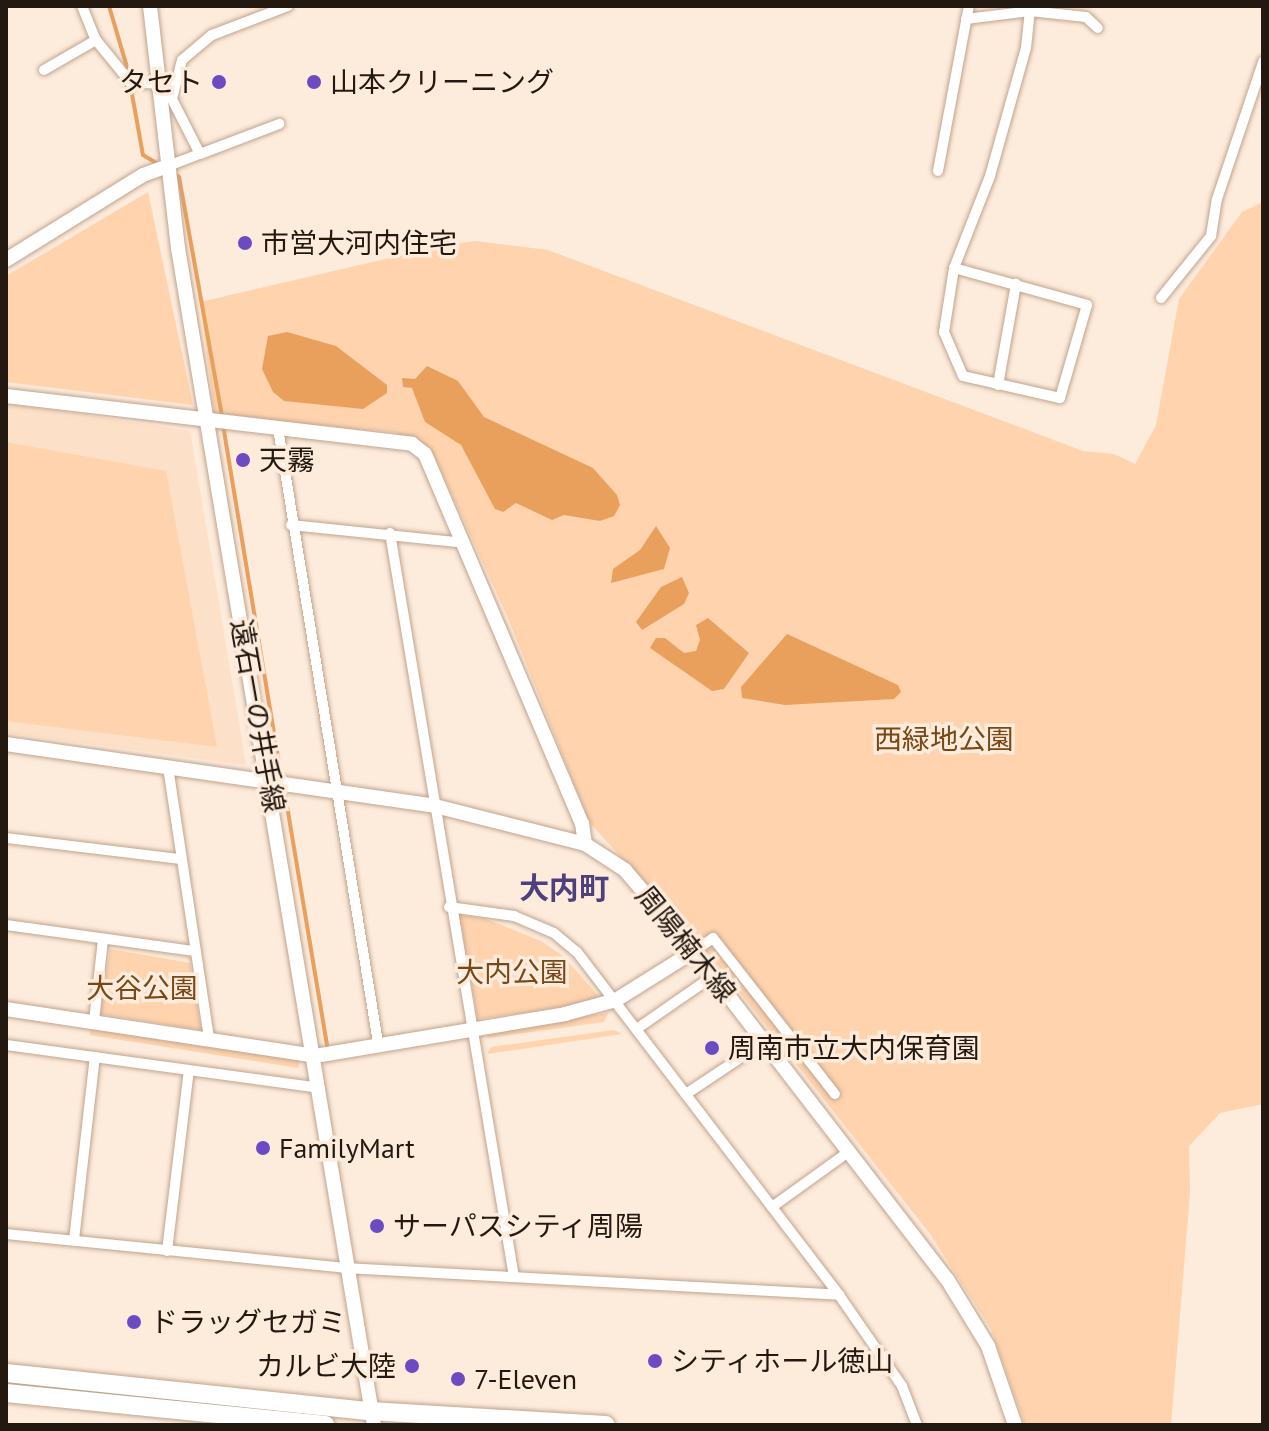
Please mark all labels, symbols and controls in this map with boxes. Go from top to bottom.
place label: タセト [119,65,203,99]
place label: 山本クリーニング [330,65,554,99]
marker: タセト [210,73,228,91]
marker: 山本クリーニング [305,73,323,91]
place label: 市営大河内住宅 [261,226,457,260]
marker: 市営大河内住宅 [236,234,254,252]
place label: 天霧 [259,443,315,477]
marker: 天霧 [234,451,252,469]
street label: 遠石一の井手線 [224,617,292,815]
park label: 西緑地公園 [874,722,1014,756]
district label: 大内町 [519,870,609,906]
street label: 周陽楠木線 [629,879,743,1009]
park label: 大内公園 [456,955,568,989]
park label: 大谷公園 [86,971,198,1005]
place label: 周南市立大内保育園 [728,1031,980,1065]
marker: 周南市立大内保育園 [703,1039,721,1057]
place label: FamilyMart [279,1131,415,1165]
marker: FamilyMart [254,1139,272,1157]
place label: サーパスシティ周陽 [393,1209,645,1243]
marker: サーパスシティ周陽 [368,1217,386,1235]
place label: ドラッグセガミ [150,1305,346,1339]
marker: ドラッグセガミ [125,1313,143,1331]
place label: シティホール徳山 [671,1344,895,1378]
place label: カルビ大陸 [256,1349,396,1383]
marker: シティホール徳山 [646,1352,664,1370]
marker: カルビ大陸 [403,1357,421,1375]
place label: 7-Eleven [474,1362,577,1396]
marker: 7-Eleven [449,1370,467,1388]

